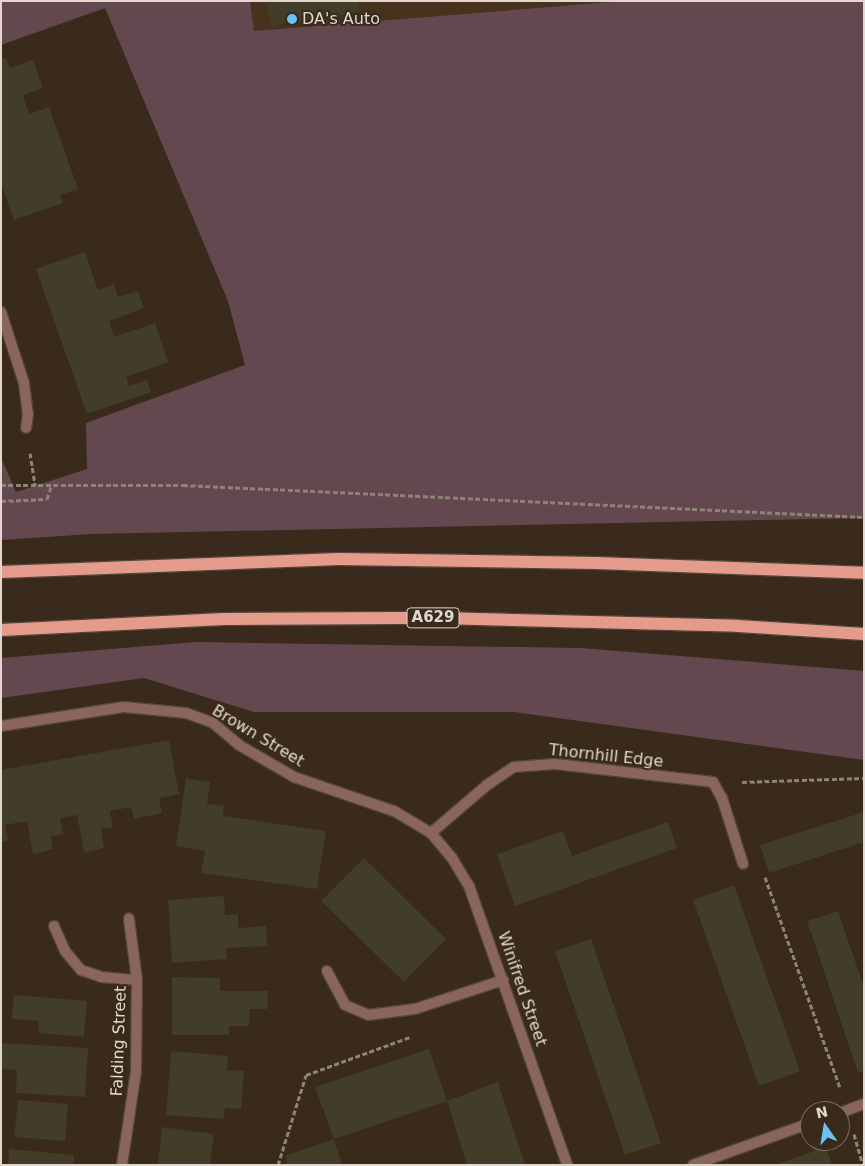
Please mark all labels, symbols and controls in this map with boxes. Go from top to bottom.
place label: DA's Auto [302,9,380,29]
marker: DA's Auto [286,13,298,25]
road number: A629 [406,606,460,630]
street label: Brown Street [209,701,307,771]
street label: Thornhill Edge [548,740,664,772]
street label: Winifred Street [493,929,551,1049]
street label: Falding Street [107,985,131,1097]
north arrow [800,1101,850,1151]
text: N [814,1103,829,1121]

